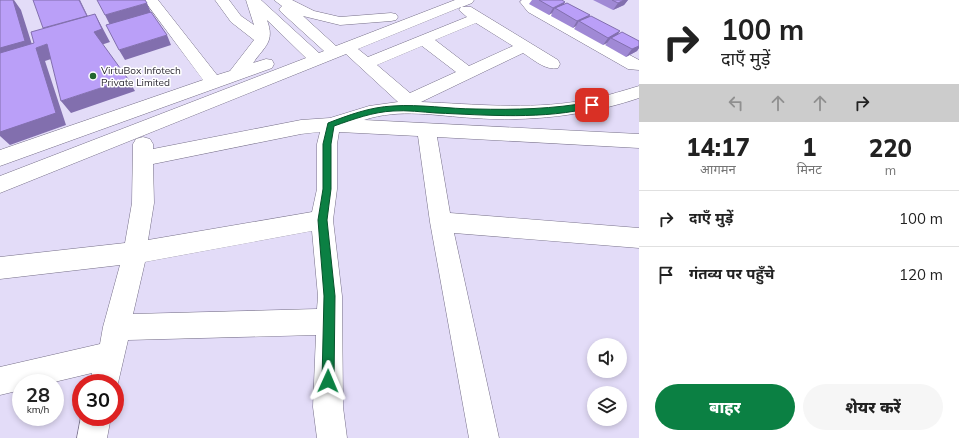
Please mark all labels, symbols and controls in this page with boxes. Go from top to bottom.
text: 100 m [721,12,804,47]
icon: right [655,16,707,68]
text: दाएँ मुड़ें [721,47,770,70]
place label: VirtuBox Infotech Private Limited [101,64,181,89]
marker: VirtuBox Infotech Private Limited [88,71,98,81]
pin [575,88,609,122]
icon: left [725,92,747,114]
icon: ahead [767,92,789,114]
icon: ahead [809,92,831,114]
icon: right [851,92,873,114]
icon: arrive [581,94,603,116]
text: 14:17 [686,132,750,162]
text: 1 [802,132,817,162]
text: 220 [869,133,912,163]
text: आगमन [700,161,736,177]
text: मिनट [797,161,822,177]
text: m [885,162,896,178]
icon: right [655,208,677,230]
text: दाएँ मुड़ें [689,208,733,227]
text: 100 m [899,209,943,228]
icon: arrive [655,264,677,286]
text: गंतव्य पर पहुँचे [689,264,774,283]
text: 120 m [899,265,943,284]
map controls [587,338,627,426]
button: sound [587,338,627,378]
position arrow [307,360,349,402]
speed limit sign: 30 [72,374,124,426]
text: 28 [26,382,50,407]
button: बाहर [655,384,795,430]
button: शेयर करें [803,384,943,430]
button: layers [587,386,627,426]
text: km/h [27,403,49,416]

